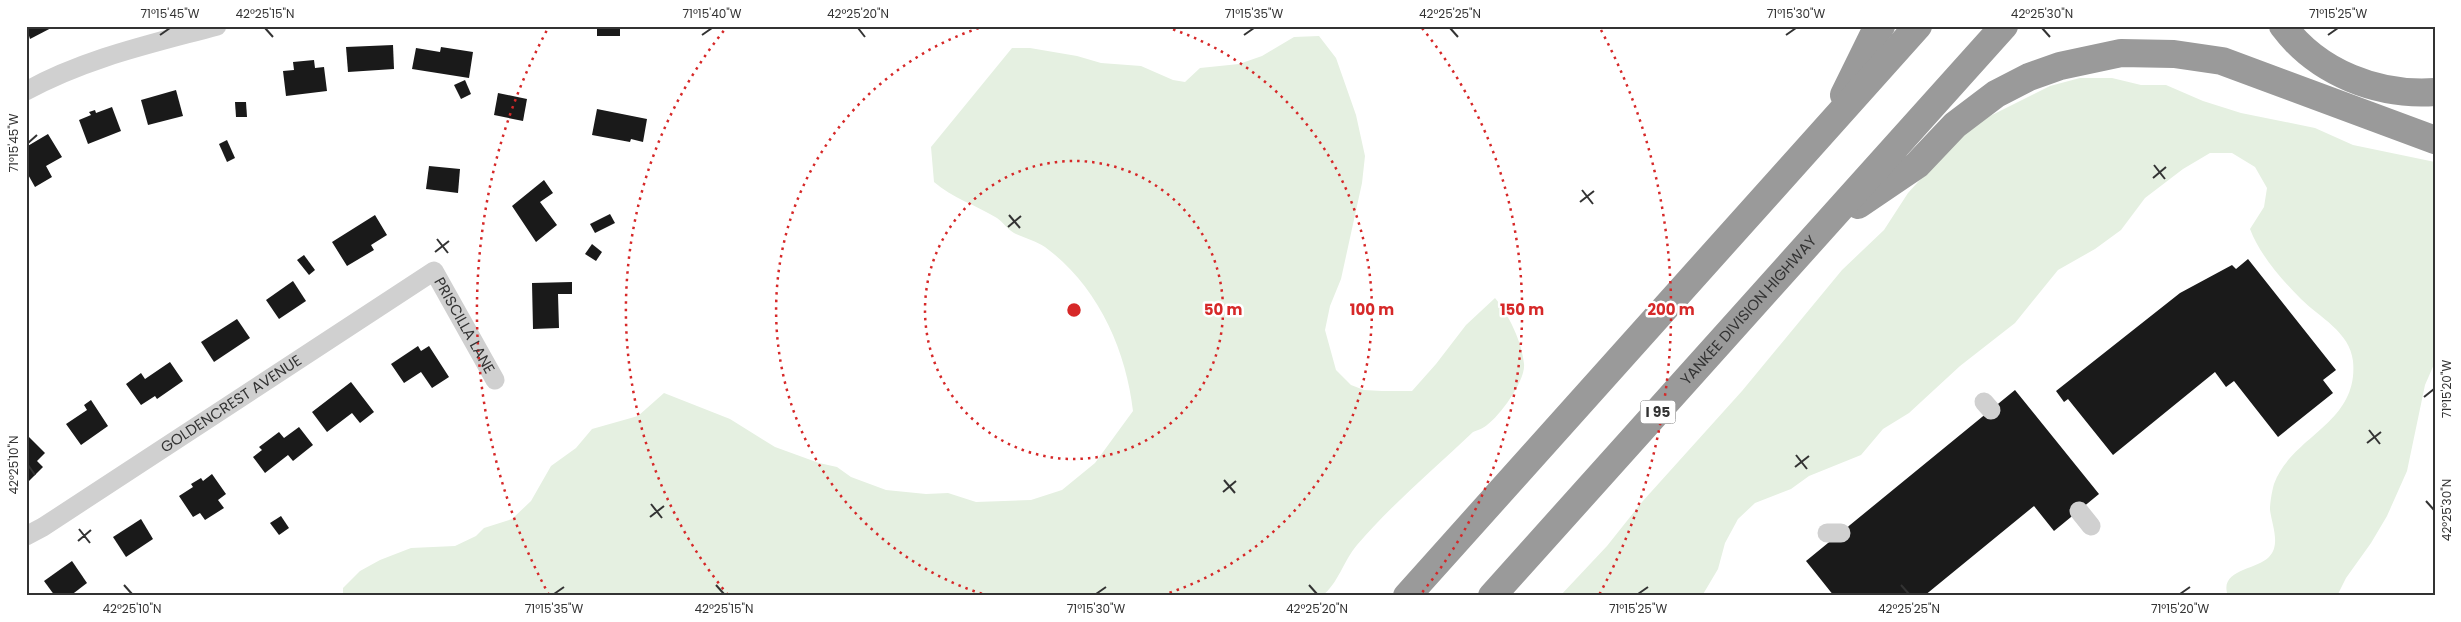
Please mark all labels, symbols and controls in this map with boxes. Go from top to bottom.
text: 71°15'45"W [141,5,200,22]
text: 42°25'15"N [235,5,295,22]
text: 71°15'40"W [683,5,742,22]
text: 42°25'20"N [827,5,889,22]
text: 71°15'35"W [1225,5,1283,22]
text: 42°25'25"N [1419,5,1481,22]
text: 71°15'30"W [1767,5,1825,22]
text: 42°25'30"N [2011,5,2073,22]
text: 71°15'25"W [2309,5,2367,22]
text: 71°15'45"W [5,113,22,172]
street label: YANKEE DIVISION HIGHWAY [1675,230,1821,389]
street label: PRISCILLA LANE [429,273,500,377]
text: 50 m [1204,299,1242,320]
text: 100 m [1350,299,1394,320]
text: 150 m [1500,299,1544,320]
text: 200 m [1647,299,1695,320]
centre of rings [1065,301,1083,319]
street label: GOLDENCREST AVENUE [156,350,305,457]
text: 71°15'20"W [2438,360,2455,418]
road number: I 95 [1640,401,1676,424]
text: 42°25'10"N [5,435,22,495]
text: 42°25'30"N [2438,479,2455,541]
text: 42°25'10"N [102,600,162,617]
text: 71°15'35"W [525,600,583,617]
text: 42°25'15"N [694,600,754,617]
text: 71°15'30"W [1067,600,1125,617]
text: 42°25'20"N [1286,600,1348,617]
text: 71°15'25"W [1609,600,1667,617]
text: 42°25'25"N [1878,600,1940,617]
text: 71°15'20"W [2151,600,2209,617]

